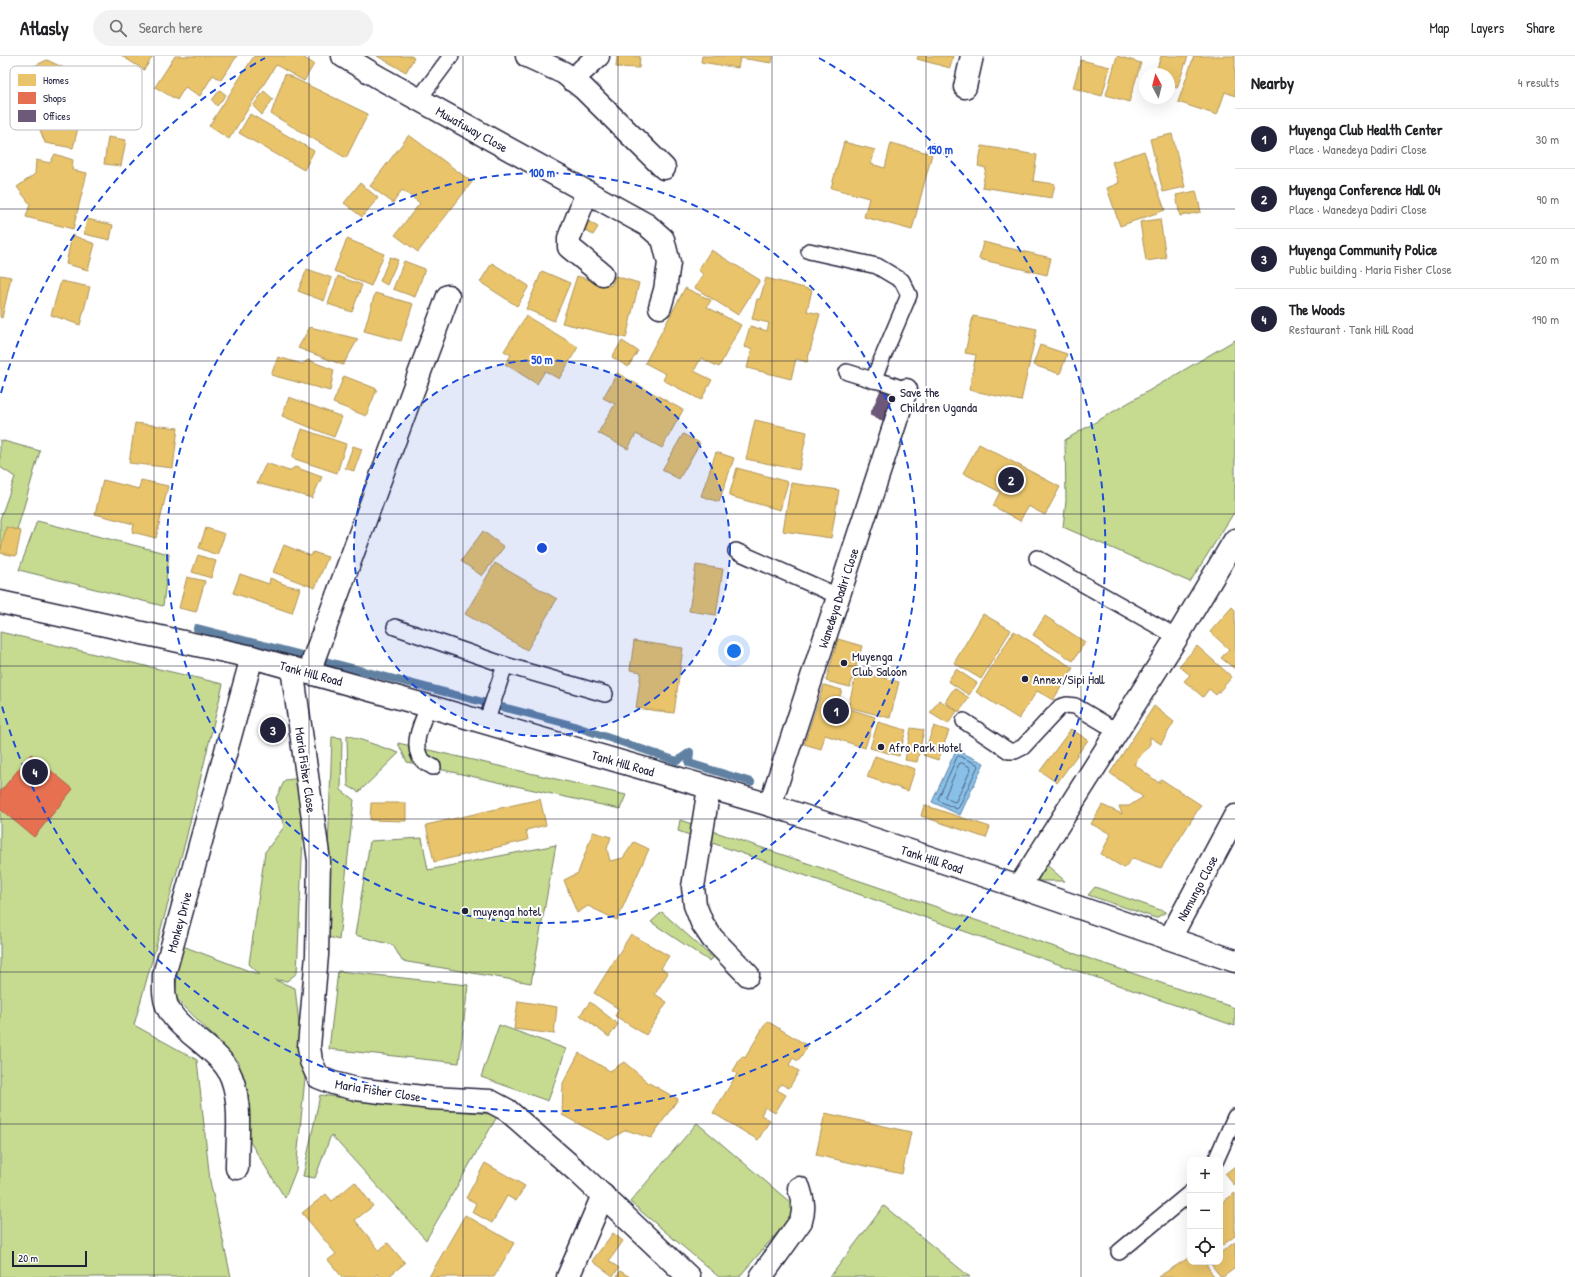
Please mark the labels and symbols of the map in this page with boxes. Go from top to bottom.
legend [10,66,142,130]
north arrow [1139,68,1175,104]
text: Homes [43,73,69,87]
text: Shops [43,91,66,105]
street label: Muwafuway Close [433,102,511,156]
text: Offices [43,109,70,123]
text: 150 m [927,141,953,158]
text: 100 m [529,164,555,181]
text: 50 m [531,351,553,368]
place label: Save the Children Uganda [900,383,977,416]
marker: Save the Children Uganda [887,394,897,404]
pin: 2 [998,465,1024,495]
centre of rings [535,541,549,555]
street label: Wanedeya Dadiri Close [813,546,863,650]
your location [724,641,744,661]
place label: Muyenga Club Saloon [852,647,907,680]
street label: Tank Hill Road [278,656,344,690]
marker: Muyenga Club Saloon [839,658,849,668]
place label: Annex/Sipi Hall [1033,670,1105,688]
marker: Annex/Sipi Hall [1020,674,1030,684]
pin: 1 [823,696,849,726]
pin: 3 [260,715,286,745]
street label: Maria Fisher Close [291,726,321,814]
place label: Afro Park Hotel [889,738,963,756]
marker: Afro Park Hotel [876,742,886,752]
street label: Tank Hill Road [590,745,656,781]
pin: 4 [22,757,48,787]
street label: Tank Hill Road [899,840,965,878]
street label: Namungo Close [1172,852,1222,924]
street label: Monkey Drive [162,890,196,954]
place label: muyenga hotel [473,902,542,920]
marker: muyenga hotel [460,906,470,916]
street label: Maria Fisher Close [334,1074,422,1106]
scale bar [12,1249,87,1268]

